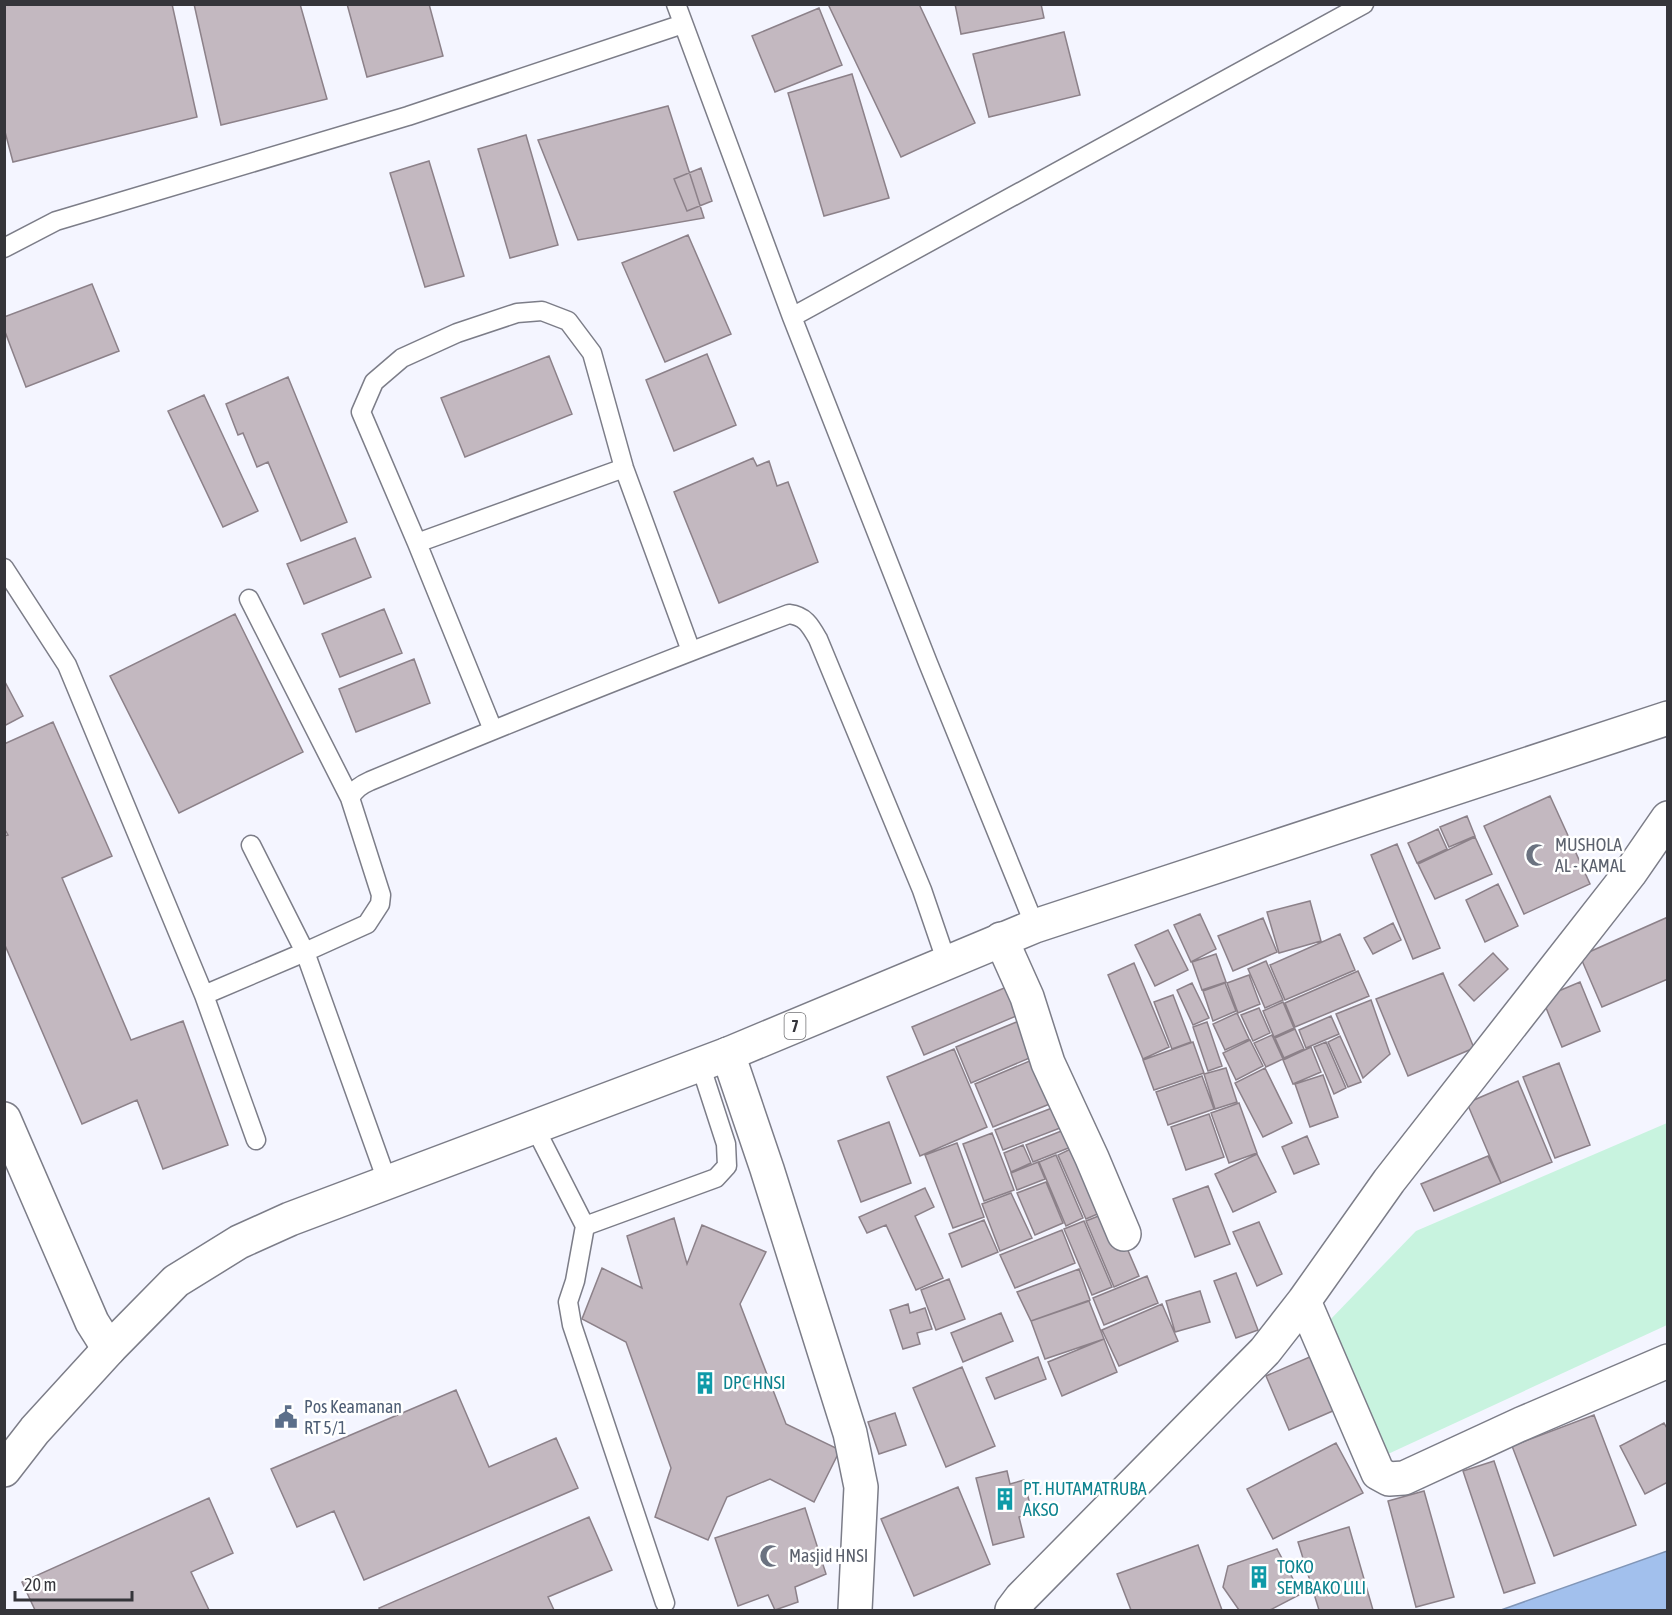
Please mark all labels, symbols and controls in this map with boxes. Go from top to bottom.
place label: MUSHOLA AL - KAMAL [1555,834,1626,876]
mosque icon: MUSHOLA AL - KAMAL [1524,842,1550,868]
road number: 7 [784,1013,806,1039]
building icon: DPC HNSI [692,1370,718,1396]
place label: DPC HNSI [723,1372,786,1393]
place label: Pos Keamanan RT 5/1 [304,1396,402,1438]
public building icon: Pos Keamanan RT 5/1 [273,1404,299,1430]
place label: PT. HUTAMATRUBA AKSO [1023,1478,1147,1520]
building icon: PT. HUTAMATRUBA AKSO [992,1486,1018,1512]
mosque icon: Masjid HNSI [758,1543,784,1569]
place label: Masjid HNSI [789,1545,868,1566]
place label: TOKO SEMBAKO LILI [1277,1556,1366,1598]
scale bar [15,1564,132,1602]
building icon: TOKO SEMBAKO LILI [1246,1564,1272,1590]
text: 20 m [24,1574,56,1595]

